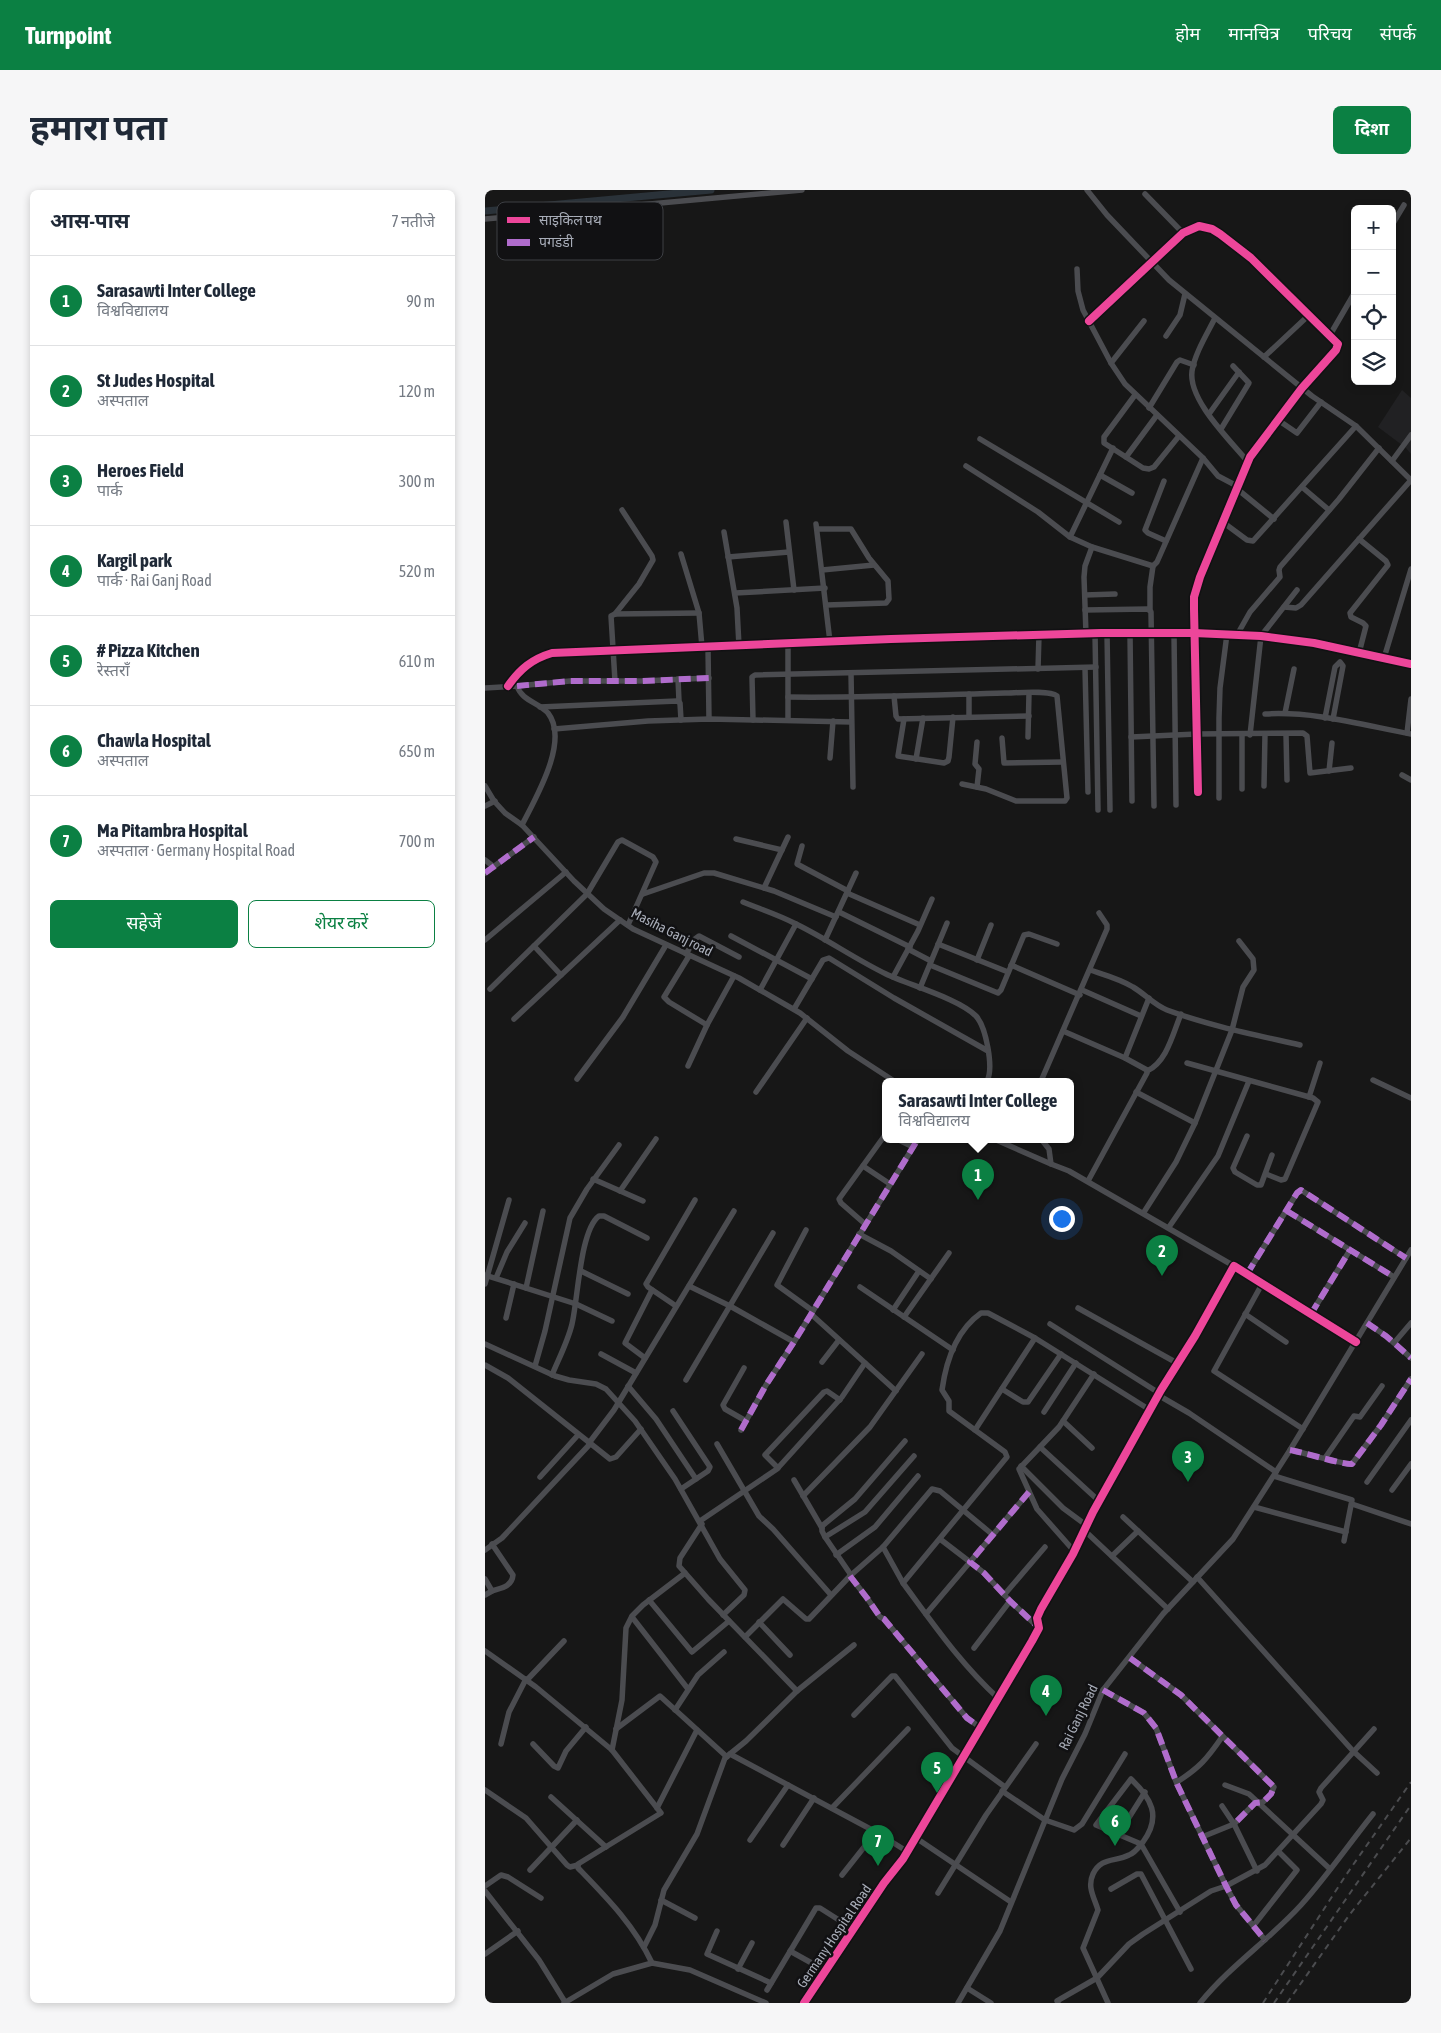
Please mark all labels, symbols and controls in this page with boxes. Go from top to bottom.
text: Turnpoint [25,22,111,49]
text: होम [1175,23,1200,44]
text: मानचित्र [1228,23,1280,44]
text: परिचय [1308,23,1352,44]
text: संपर्क [1380,23,1416,44]
button: दिशा [1333,106,1411,154]
text: हमारा पता [30,107,167,147]
legend [497,202,663,260]
map controls [1351,205,1396,385]
button: + [1351,205,1396,250]
text: आस-पास [50,208,129,232]
text: 7 नतीजे [391,212,435,230]
text: साइकिल पथ [539,212,603,228]
text: पगडंडी [539,234,574,250]
button: − [1351,250,1396,295]
text: Sarasawti Inter College [97,279,256,301]
text: 1 [62,292,70,310]
text: 90 m [406,292,435,310]
button: locate [1351,295,1396,340]
text: विश्वविद्यालय [97,301,168,319]
button: layers [1351,340,1396,385]
text: St Judes Hospital [97,369,215,391]
text: 2 [62,382,70,400]
text: 120 m [399,382,435,400]
text: अस्पताल [97,391,149,409]
text: Heroes Field [97,459,184,481]
text: 3 [62,472,70,490]
text: 300 m [399,472,435,490]
text: पार्क [97,481,123,499]
text: Kargil park [97,549,172,571]
text: 4 [62,562,70,580]
text: 520 m [399,562,435,580]
text: पार्क · Rai Ganj Road [97,571,212,589]
text: # Pizza Kitchen [97,639,200,661]
text: 5 [62,652,70,670]
text: 610 m [399,652,435,670]
text: रेस्तराँ [97,661,130,679]
text: Chawla Hospital [97,729,211,751]
text: 6 [62,742,70,760]
text: 650 m [399,742,435,760]
text: अस्पताल [97,751,149,769]
text: Ma Pitambra Hospital [97,819,248,841]
text: 7 [62,832,70,850]
text: 700 m [399,832,435,850]
text: अस्पताल · Germany Hospital Road [97,841,295,859]
button: सहेजें [50,900,238,948]
button: शेयर करें [248,900,435,948]
street label: Masiha Ganj road [629,905,715,959]
popup [882,1078,1074,1143]
text: Sarasawti Inter College [899,1089,1057,1111]
text: विश्वविद्यालय [899,1111,970,1129]
pin: 1 [962,1159,994,1200]
your location [1049,1206,1075,1232]
pin: 2 [1146,1235,1178,1276]
pin: 3 [1172,1441,1204,1482]
pin: 4 [1030,1675,1062,1716]
street label: Rai Ganj Road [1055,1681,1101,1753]
pin: 5 [921,1752,953,1793]
pin: 6 [1099,1805,1131,1846]
pin: 7 [862,1825,894,1866]
street label: Germany Hospital Road [793,1881,875,1991]

